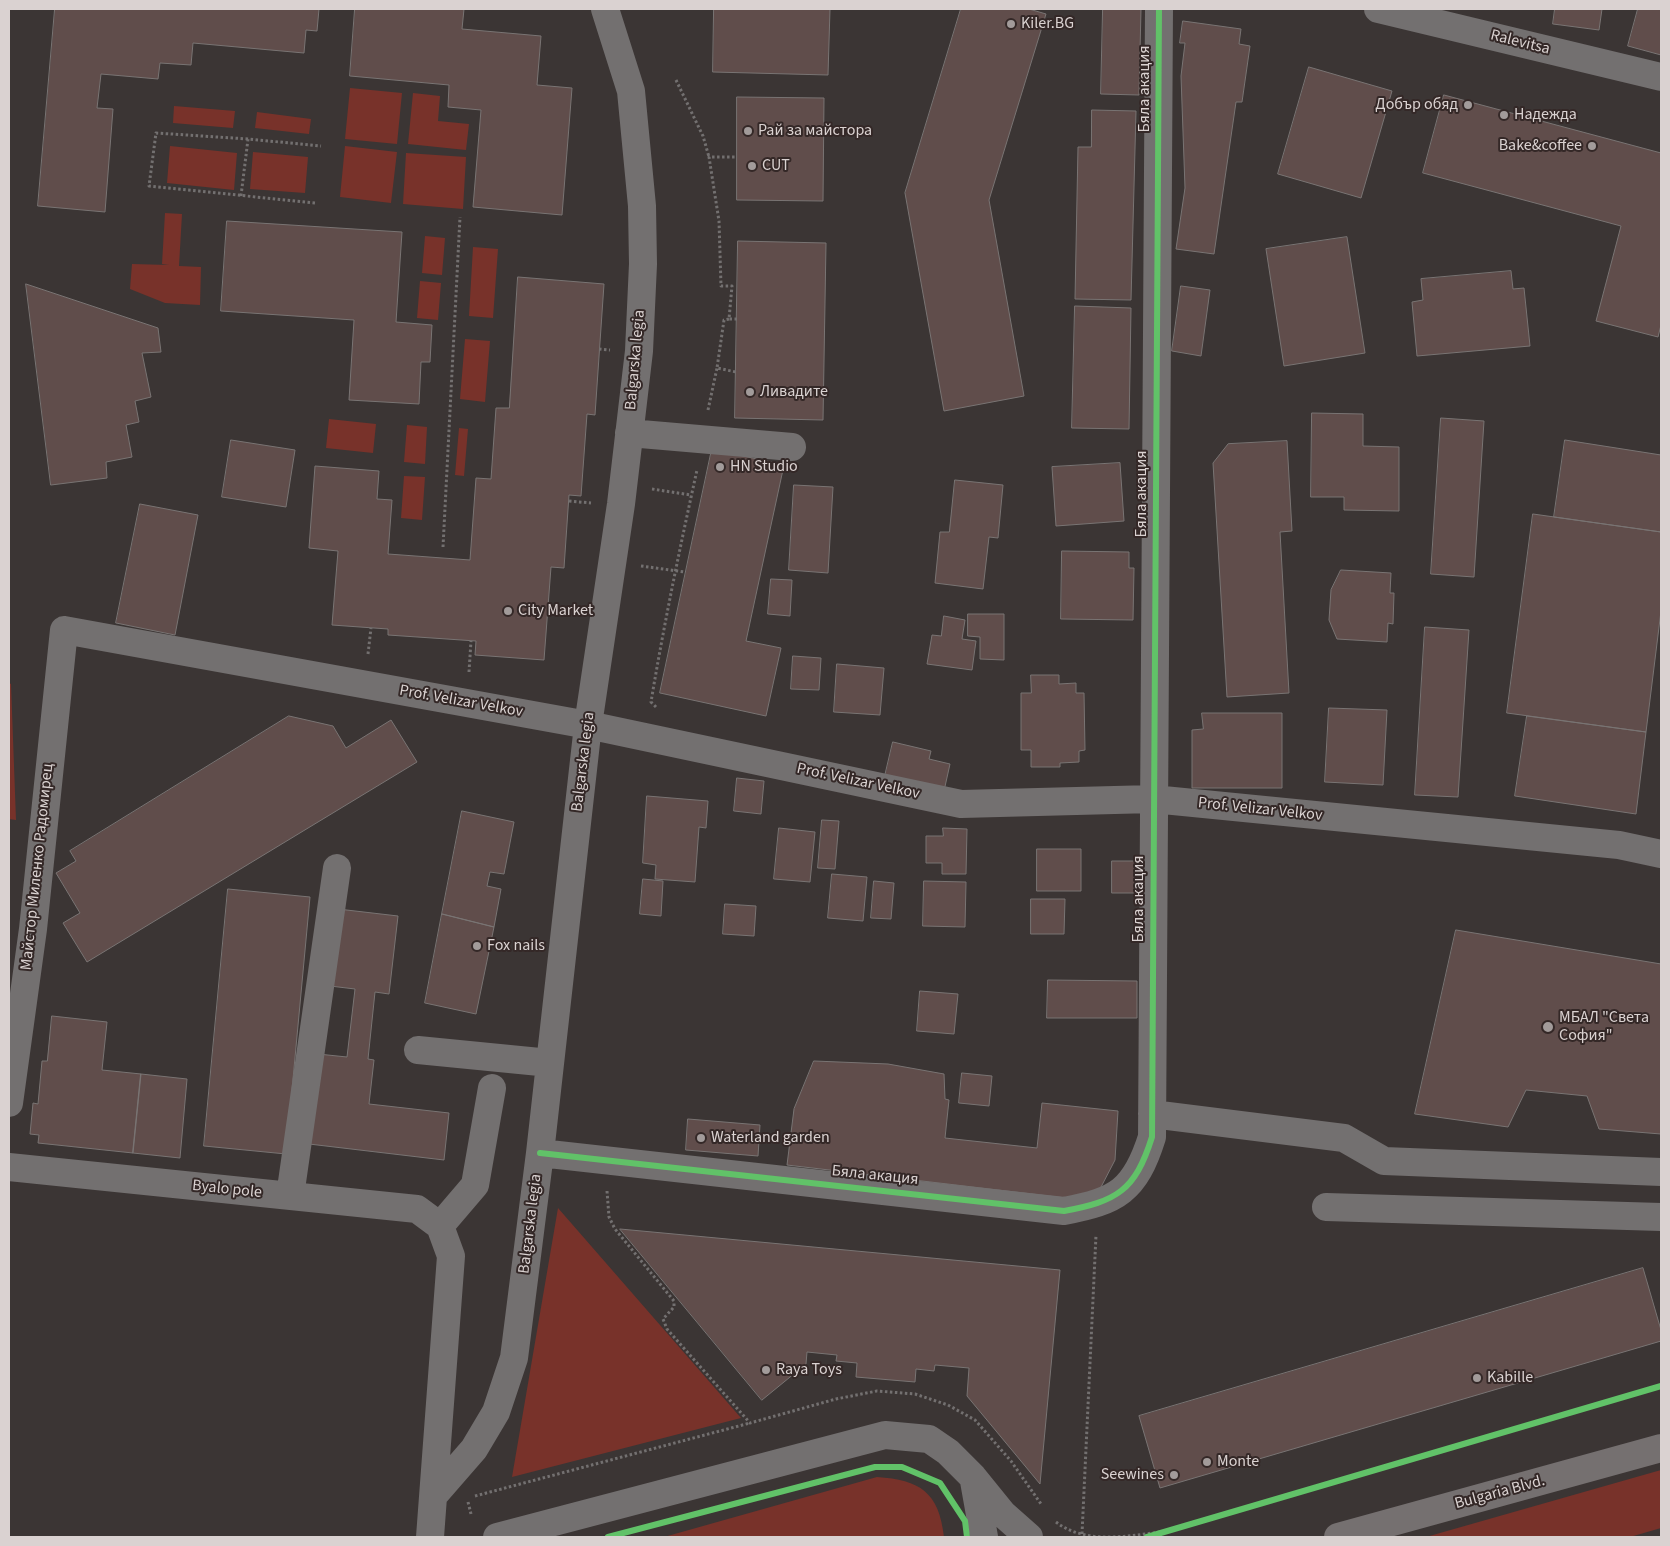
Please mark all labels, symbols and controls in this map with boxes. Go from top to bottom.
place label: Kiler.BG [1021,14,1074,34]
marker: Kiler.BG [1005,18,1017,30]
street label: Ralevitsa [1488,26,1552,60]
street label: Бяла акация [1135,45,1155,133]
place label: Добър обяд [1375,95,1458,115]
marker: Добър обяд [1462,99,1474,111]
place label: Надежда [1514,105,1577,125]
marker: Надежда [1498,109,1510,121]
place label: Рай за майстора [758,121,872,141]
marker: Рай за майстора [742,125,754,137]
place label: Bake&coffee [1499,136,1582,156]
marker: Bake&coffee [1586,140,1598,152]
place label: CUT [762,156,790,176]
marker: CUT [746,160,758,172]
street label: Balgarska legia [622,309,650,411]
place label: Ливадите [760,382,828,402]
marker: Ливадите [744,386,756,398]
street label: Бяла акация [1132,450,1152,538]
place label: HN Studio [730,457,798,477]
marker: HN Studio [714,461,726,473]
place label: City Market [518,601,593,621]
marker: City Market [502,605,514,617]
street label: Prof. Velizar Velkov [398,682,524,722]
street label: Balgarska legia [568,711,600,813]
street label: Prof. Velizar Velkov [795,760,921,804]
street label: Майстор Миленко Радомирец [18,763,58,971]
street label: Prof. Velizar Velkov [1197,794,1323,826]
street label: Бяла акация [1129,855,1149,943]
place label: Fox nails [487,936,545,956]
marker: Fox nails [471,940,483,952]
place label: МБАЛ "Света София" [1559,1008,1649,1046]
marker: МБАЛ "Света София" [1541,1020,1555,1034]
place label: Waterland garden [711,1128,830,1148]
marker: Waterland garden [695,1132,707,1144]
street label: Бяла акация [831,1162,919,1190]
street label: Balgarska legia [515,1173,547,1275]
street label: Byalo pole [191,1177,263,1203]
place label: Raya Toys [776,1360,842,1380]
marker: Raya Toys [760,1364,772,1376]
place label: Kabille [1487,1368,1533,1388]
marker: Kabille [1471,1372,1483,1384]
place label: Monte [1217,1452,1259,1472]
marker: Monte [1201,1456,1213,1468]
place label: Seewines [1101,1465,1164,1485]
marker: Seewines [1168,1469,1180,1481]
street label: Bulgaria Blvd. [1453,1472,1547,1514]

